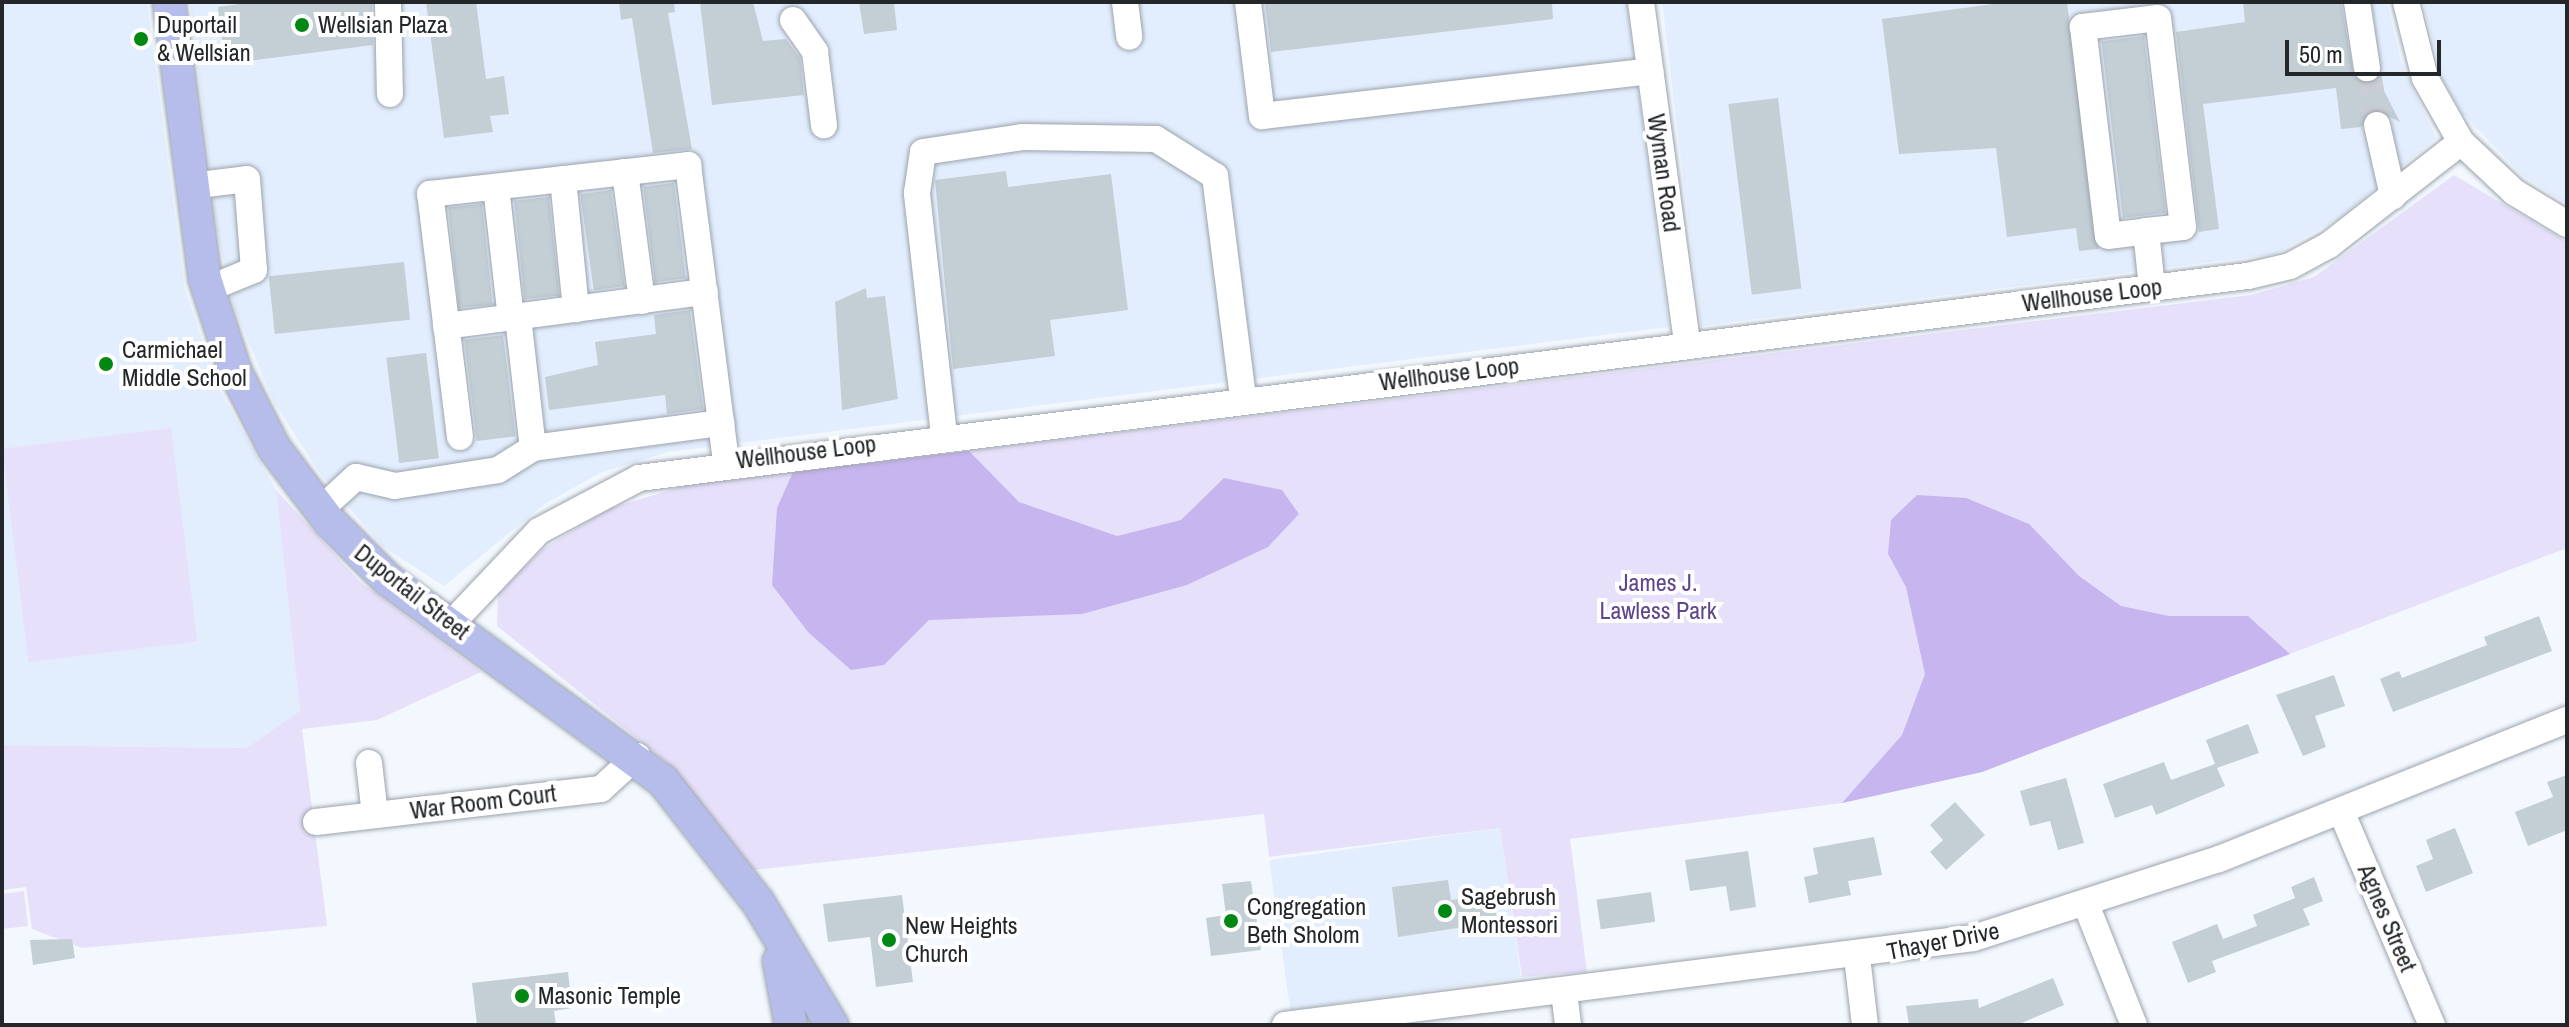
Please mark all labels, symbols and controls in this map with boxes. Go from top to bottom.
place label: Duportail & Wellsian [157,11,251,67]
place label: Wellsian Plaza [318,11,448,39]
marker: Wellsian Plaza [293,16,311,34]
scale bar [2289,24,2445,74]
marker: Duportail & Wellsian [132,30,150,48]
text: 50 m [2299,38,2343,70]
street label: Wyman Road [1641,112,1687,234]
street label: Wellhouse Loop [2020,272,2164,318]
place label: Carmichael Middle School [122,336,247,392]
street label: Wellhouse Loop [1377,351,1521,397]
marker: Carmichael Middle School [97,355,115,373]
street label: Wellhouse Loop [734,429,878,475]
street label: Duportail Street [349,538,475,646]
park label: James J. Lawless Park [1599,569,1717,625]
street label: War Room Court [408,779,558,825]
street label: Agnes Street [2352,860,2422,976]
place label: Sagebrush Montessori [1461,883,1558,939]
place label: Congregation Beth Sholom [1247,893,1366,949]
marker: Sagebrush Montessori [1436,902,1454,920]
place label: New Heights Church [905,912,1018,968]
marker: Congregation Beth Sholom [1222,912,1240,930]
street label: Thayer Drive [1884,916,2002,966]
marker: New Heights Church [880,931,898,949]
place label: Masonic Temple [538,982,681,1010]
marker: Masonic Temple [513,987,531,1005]

